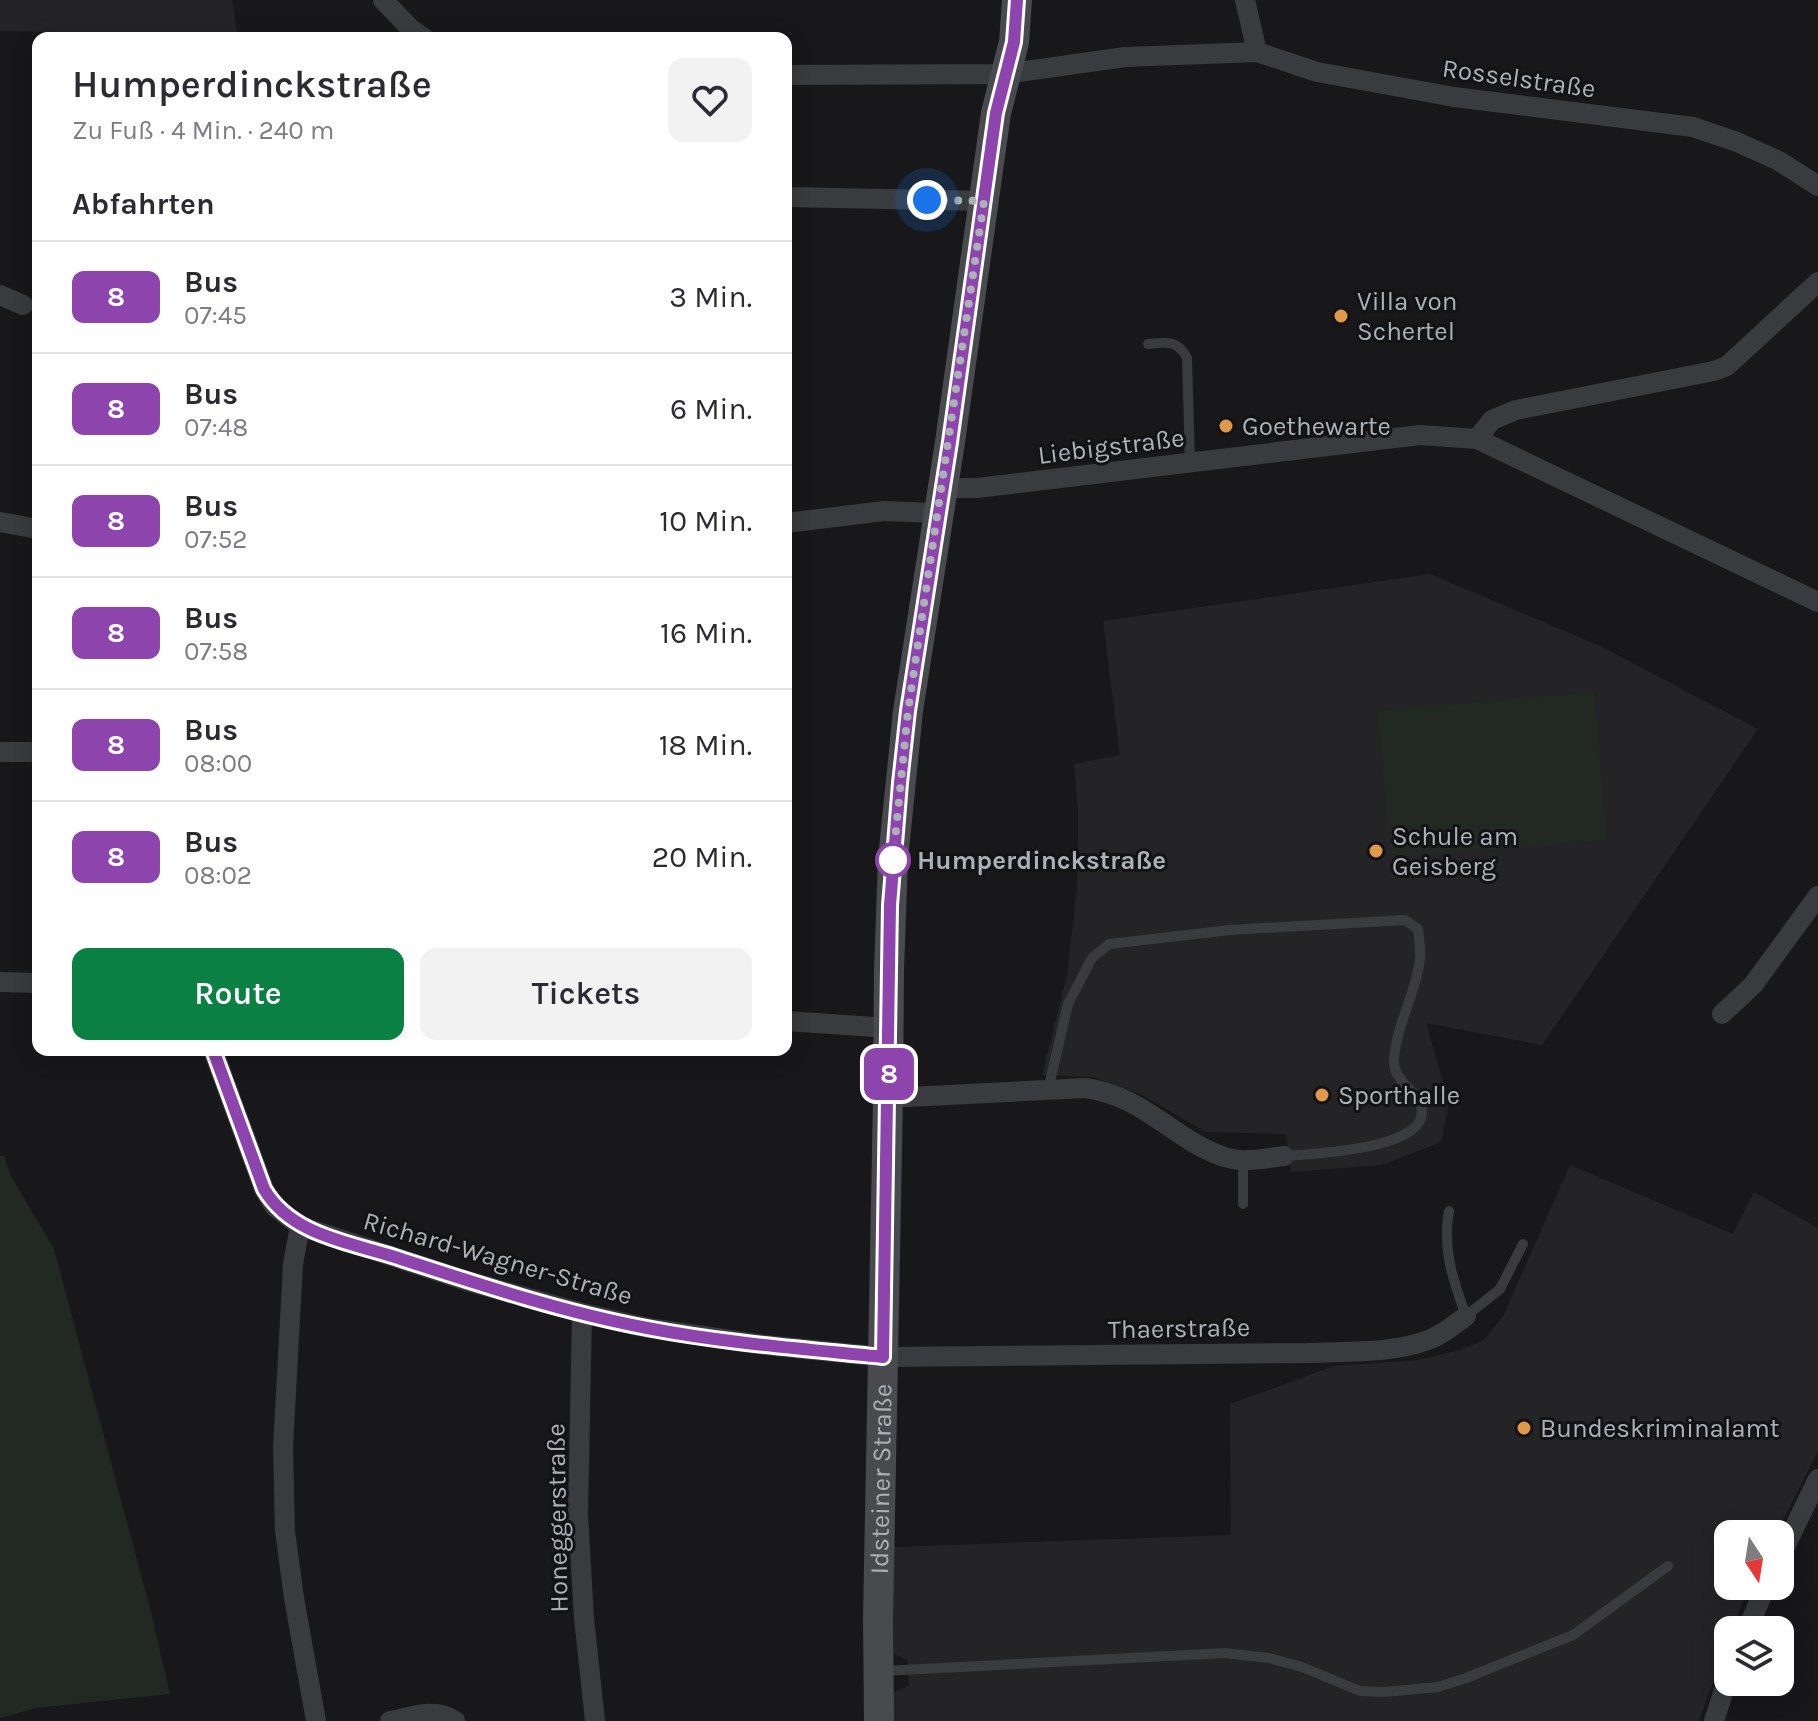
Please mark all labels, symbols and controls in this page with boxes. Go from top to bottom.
street label: Rosselstraße [1440,52,1598,105]
button: heart [668,58,752,142]
text: Humperdinckstraße [72,62,432,107]
text: Zu Fuß · 4 Min. · 240 m [72,115,334,146]
your location [907,180,947,220]
text: Abfahrten [72,186,215,222]
text: Bus [184,264,238,300]
text: 3 Min. [669,279,752,315]
text: 8 [107,280,125,313]
place label: Villa von Schertel [1357,286,1457,347]
text: 07:45 [184,300,247,331]
marker: Villa von Schertel [1332,307,1350,325]
text: Bus [184,376,238,412]
text: 6 Min. [670,391,752,427]
text: 8 [107,392,125,425]
place label: Goethewarte [1242,411,1391,442]
text: 07:48 [184,412,248,443]
marker: Goethewarte [1217,417,1235,435]
street label: Liebigstraße [1036,422,1186,471]
text: Bus [184,488,238,524]
text: 10 Min. [659,503,752,539]
text: 8 [107,504,125,537]
text: 07:52 [184,524,247,555]
text: Bus [184,600,238,636]
text: 16 Min. [660,615,752,651]
text: 8 [107,616,125,649]
text: 07:58 [184,636,248,667]
text: Bus [184,712,238,748]
text: 18 Min. [659,727,752,763]
text: 8 [107,728,125,761]
text: 08:00 [184,748,252,779]
place label: Schule am Geisberg [1392,821,1518,882]
text: Bus [184,824,238,860]
text: 20 Min. [652,839,752,875]
text: 8 [107,840,125,873]
marker: Schule am Geisberg [1367,842,1385,860]
marker: Humperdinckstraße [876,843,910,877]
place label: Humperdinckstraße [917,845,1166,876]
text: 08:02 [184,860,252,891]
button: Route [72,948,404,1040]
button: Tickets [420,948,752,1040]
line badge: 8 [863,1048,915,1100]
text: 8 [880,1057,898,1090]
place label: Sporthalle [1338,1080,1460,1111]
marker: Sporthalle [1313,1086,1331,1104]
street label: Richard-Wagner-Straße [360,1205,636,1312]
street label: Thaerstraße [1108,1312,1250,1345]
street label: Idsteiner Straße [864,1384,899,1575]
place label: Bundeskriminalamt [1540,1413,1780,1444]
marker: Bundeskriminalamt [1515,1419,1533,1437]
street label: Honeggerstraße [540,1423,575,1613]
north arrow [1714,1520,1794,1600]
map controls [1714,1520,1794,1696]
button: layers [1714,1616,1794,1696]

